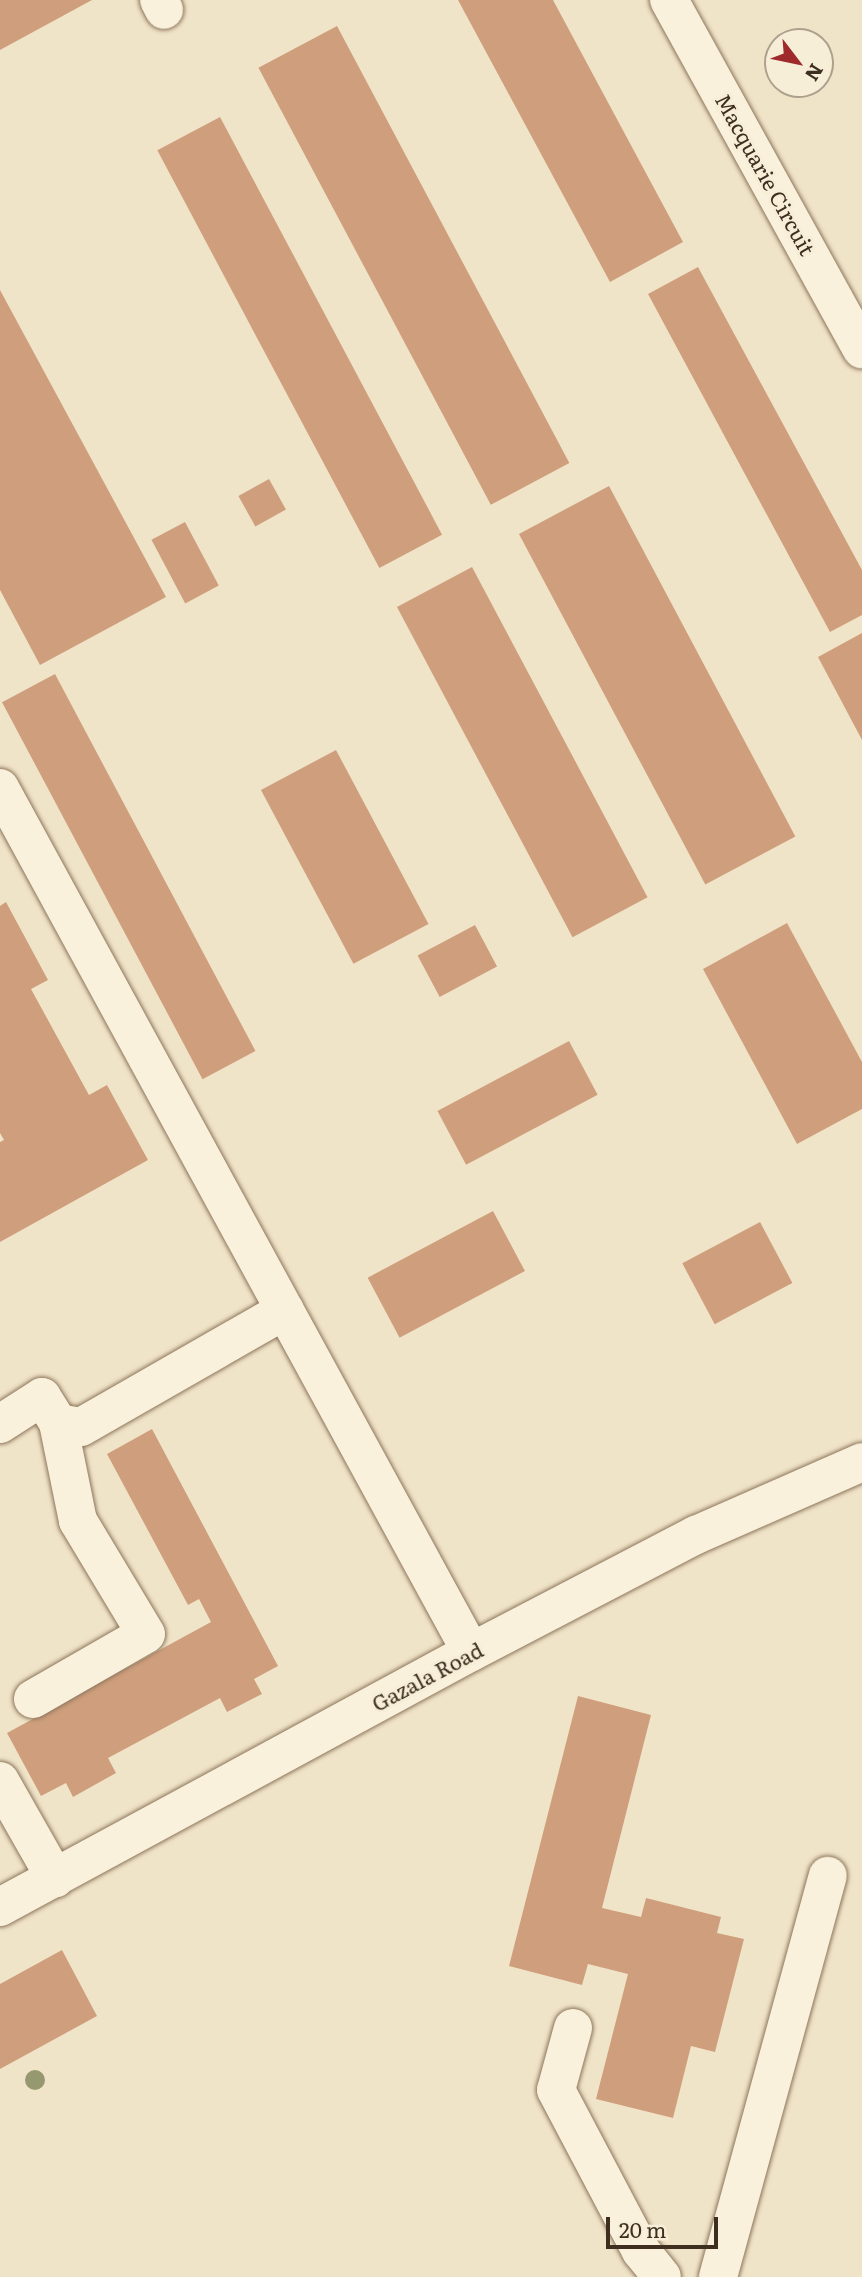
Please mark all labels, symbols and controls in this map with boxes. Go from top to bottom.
north arrow [764,28,834,98]
text: N [799,59,831,87]
street label: Macquarie Circuit [711,89,821,259]
street label: Gazala Road [367,1636,487,1716]
scale bar [610,2204,722,2248]
text: 20 m [619,2213,666,2244]

